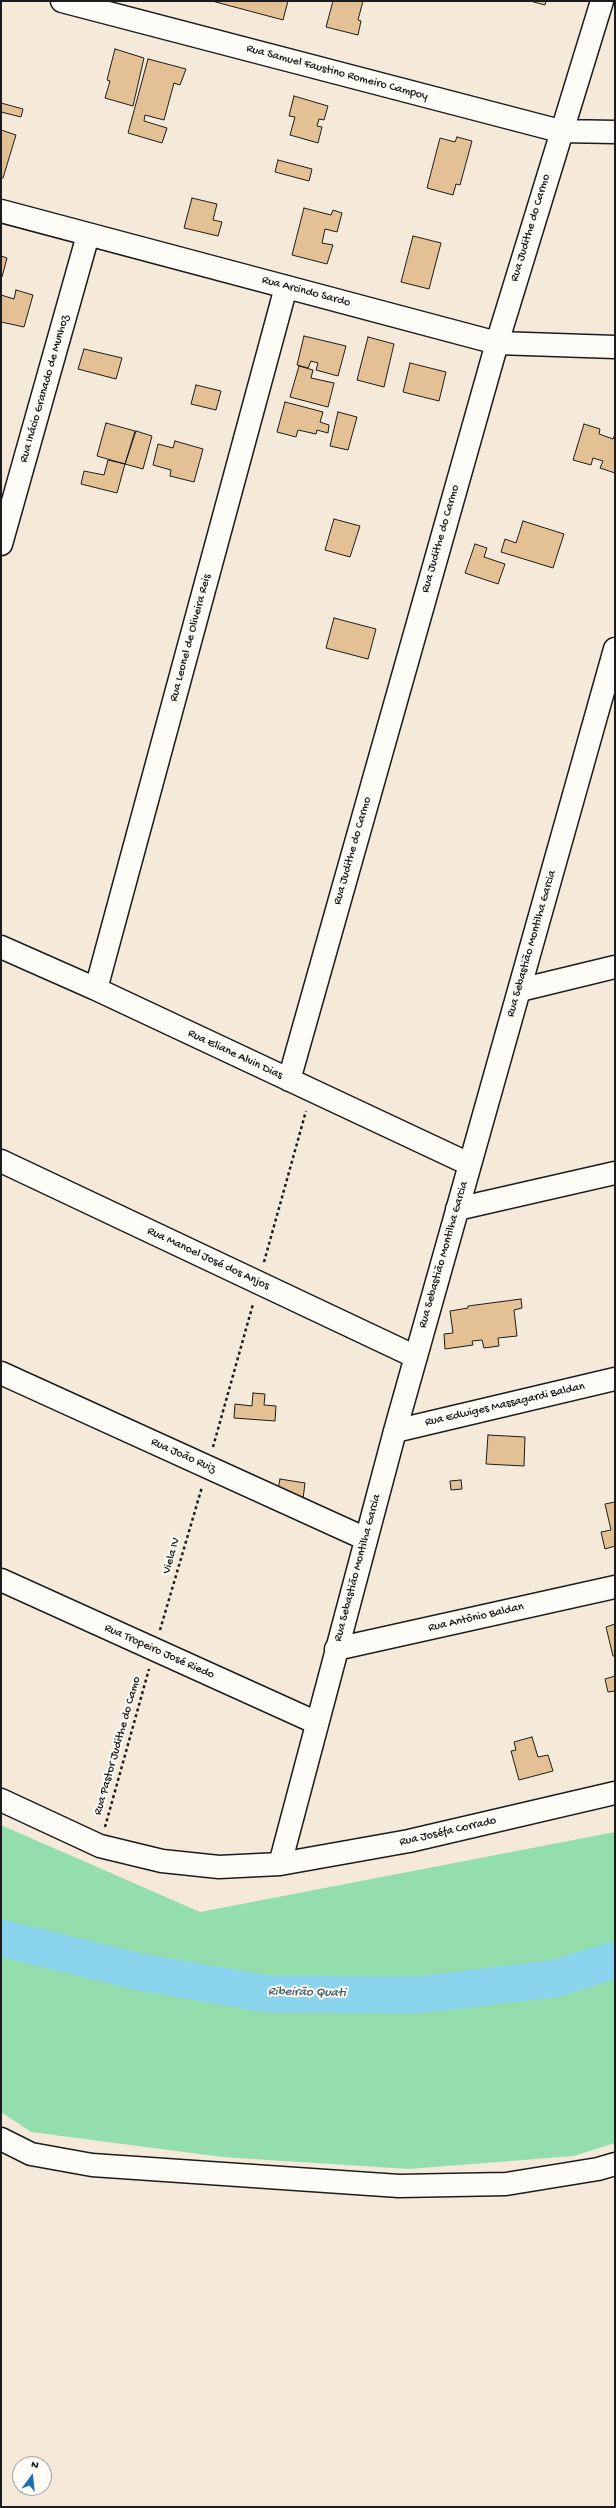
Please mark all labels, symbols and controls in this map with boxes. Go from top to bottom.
street label: Rua Samuel Faustino Romeiro Campoy [245,42,429,104]
street label: Rua Judithe do Carmo [508,172,554,284]
street label: Rua Arcindo Sardo [260,273,352,311]
street label: Rua Inácio Granado de Munhoz [17,313,73,465]
street label: Rua Judithe do Carmo [419,483,463,595]
street label: Rua Leonel de Oliveira Reis [167,573,215,703]
street label: Rua Judithe do Carmo [331,795,375,907]
street label: Rua Sebastião Montilha Garcia [504,869,560,1019]
street label: Rua Eliane Alvin Dias [185,1027,285,1083]
street label: Rua Sebastião Montilha Garcia [416,1180,472,1330]
street label: Rua Manoel José dos Anjos [144,1224,272,1294]
street label: Rua Edwiges Massagardi Baldan [424,1380,586,1430]
street label: Rua João Ruiz [148,1435,218,1477]
street label: Rua Sebastião Montilha Garcia [331,1493,385,1643]
street label: Viela IV [160,1536,184,1576]
street label: Rua Antônio Baldan [427,1600,525,1636]
street label: Rua Tropeiro José Riedo [102,1621,216,1683]
street label: Rua Pastor Judithe do Camo [91,1675,145,1817]
street label: Rua Joséfa Corrado [398,1814,498,1850]
water label: Ribeirão Quati [268,1985,346,2001]
north arrow [12,2456,52,2496]
text: N [30,2459,40,2472]

